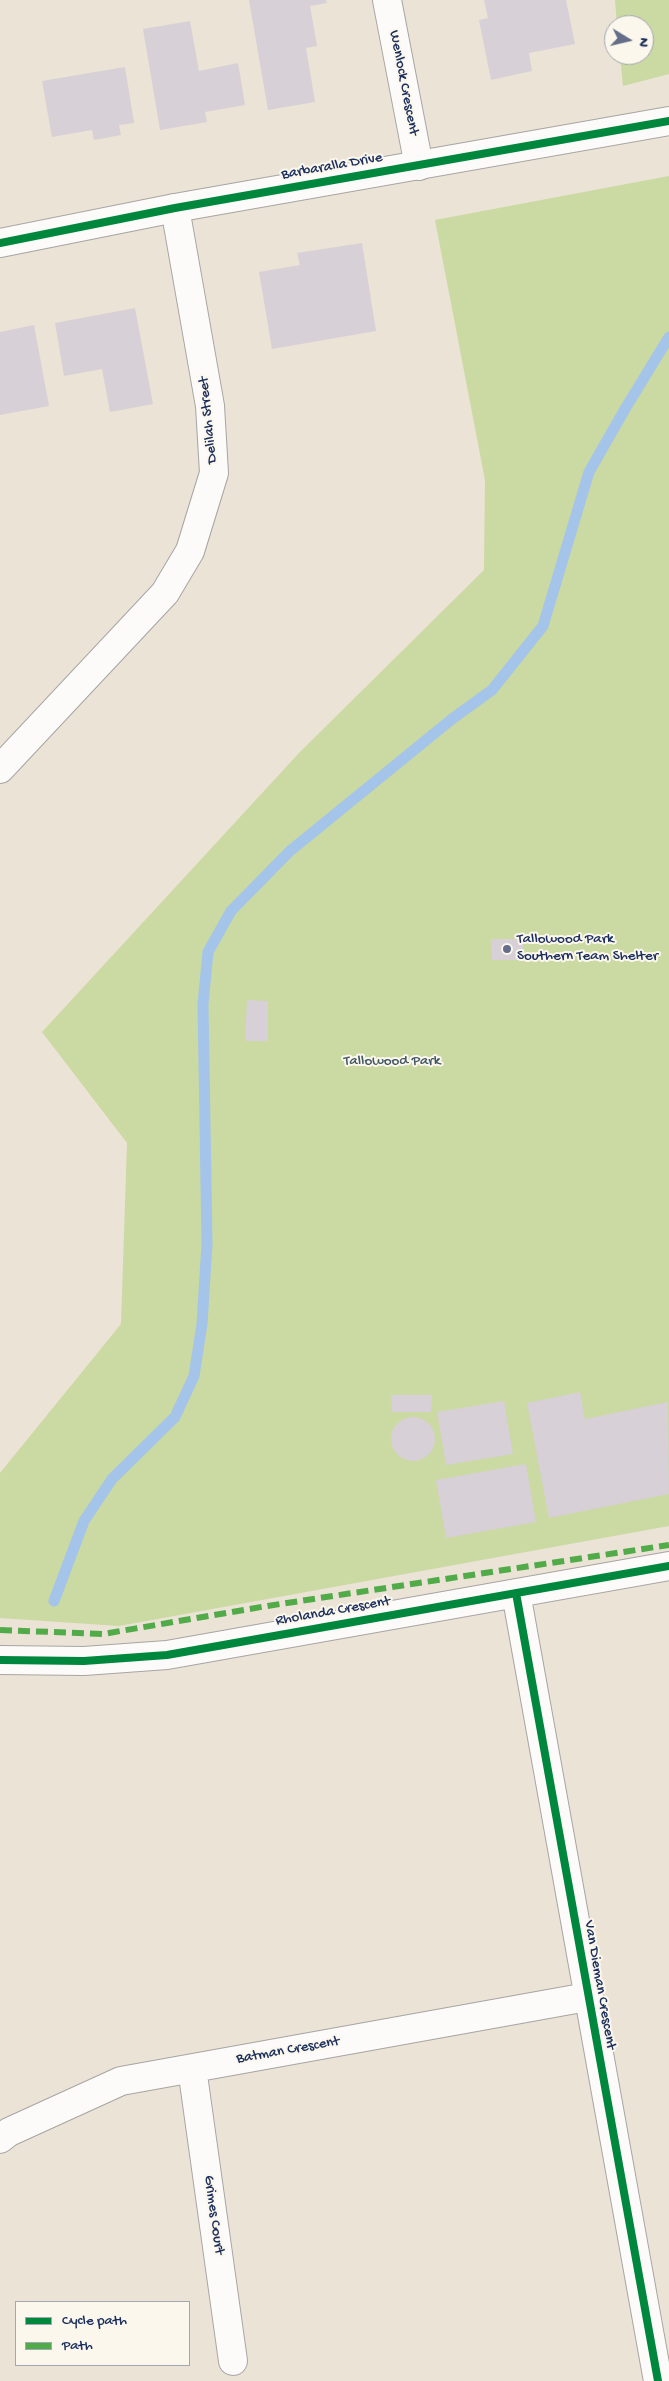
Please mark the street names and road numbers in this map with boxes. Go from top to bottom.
street label: Wenlock Crescent [384,29,422,137]
street label: Barbaralla Drive [280,149,384,185]
street label: Delilah Street [195,376,223,464]
street label: Rholanda Crescent [274,1593,392,1631]
street label: Van Dieman Crescent [579,1919,619,2051]
street label: Batman Crescent [235,2033,341,2069]
street label: Grimes Court [199,2174,227,2256]

